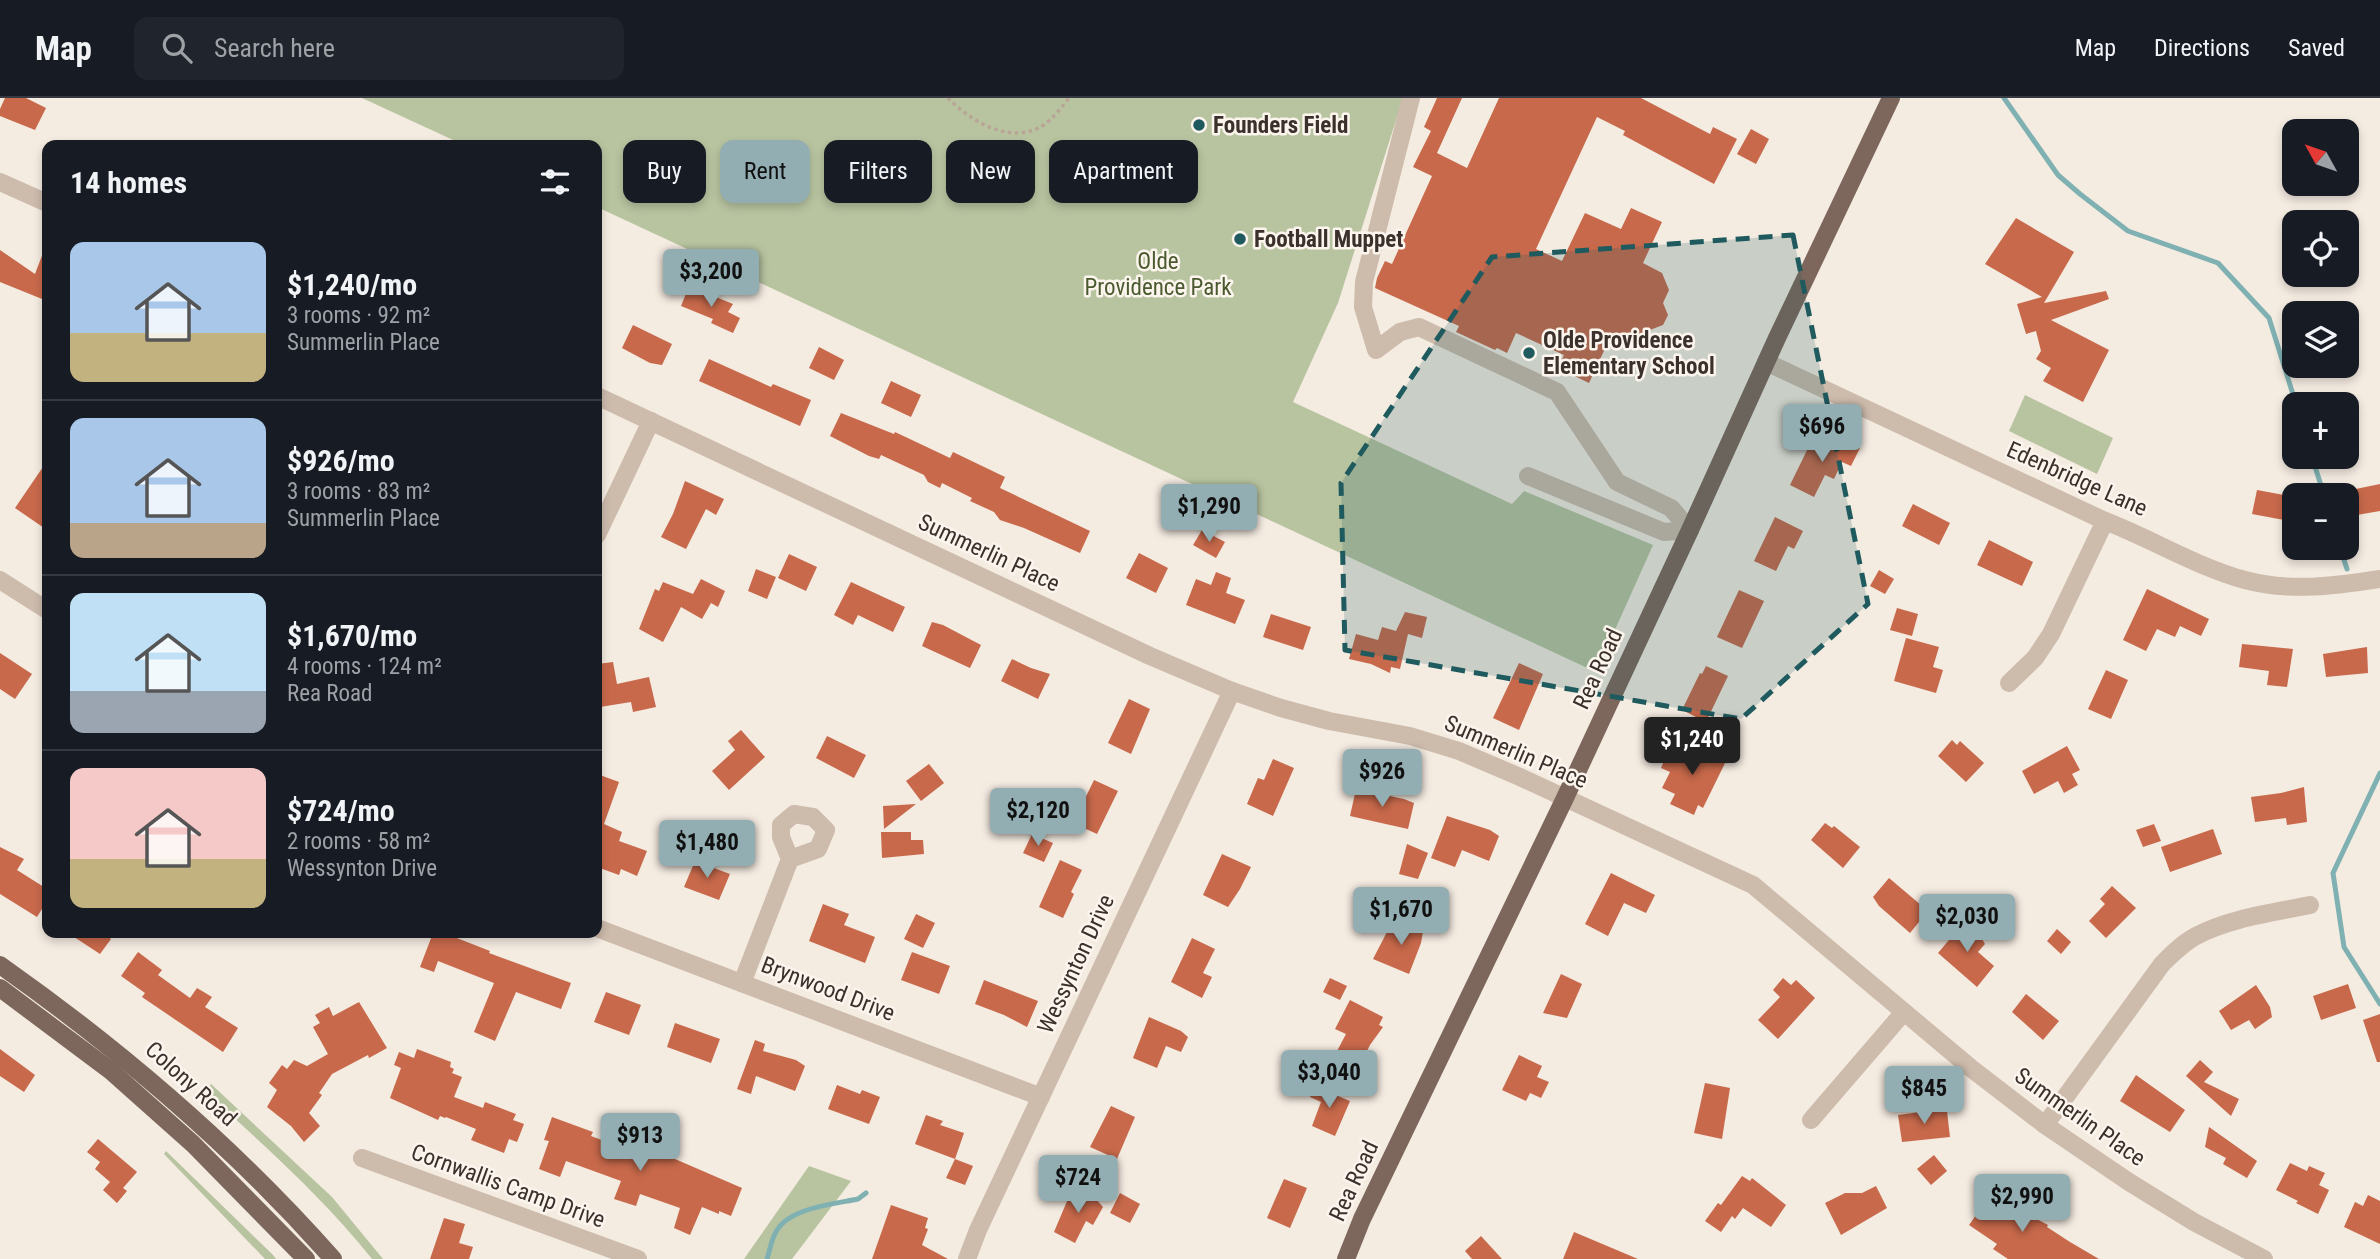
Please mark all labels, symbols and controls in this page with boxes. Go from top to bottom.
search box [134,17,624,80]
text: Map [35,29,92,68]
icon: search [158,29,196,67]
text: Search here [214,33,335,63]
text: Map [2075,34,2116,62]
text: Directions [2154,34,2250,62]
text: Saved [2288,34,2345,62]
place label: Founders Field [1213,112,1349,139]
marker: Founders Field [1191,117,1207,133]
north arrow [2282,119,2359,196]
map controls [2282,119,2359,560]
chip: Buy [623,140,706,203]
chip: Rent [720,140,810,203]
chip: Filters [824,140,932,203]
chip: New [946,140,1035,203]
chip: Apartment [1049,140,1198,203]
icon: filters [536,163,574,201]
text: 14 homes [70,165,187,200]
button: locate [2282,210,2359,287]
place label: Football Muppet [1254,226,1403,253]
marker: Football Muppet [1232,231,1248,247]
park label: Olde Providence Park [1084,248,1232,301]
pin: $3,200 [654,250,768,309]
text: $3,200 [679,258,743,285]
text: $1,240/mo [287,267,417,302]
icon: home [126,270,210,354]
button: layers [2282,301,2359,378]
text: 3 rooms · 92 m² [287,302,430,329]
place label: Olde Providence Elementary School [1543,327,1715,380]
text: Summerlin Place [287,329,440,356]
marker: Olde Providence Elementary School [1521,345,1537,361]
button: + [2282,392,2359,469]
pin: $696 [1781,404,1863,464]
text: $696 [1799,413,1845,440]
street label: Edenbridge Lane [2003,436,2151,522]
text: $926/mo [287,443,395,478]
icon: home [126,446,210,530]
text: 3 rooms · 83 m² [287,478,430,505]
button: − [2282,483,2359,560]
pin: $1,290 [1152,484,1266,544]
text: $1,290 [1177,493,1241,520]
text: Summerlin Place [287,505,440,532]
street label: Summerlin Place [914,508,1064,598]
text: $1,670/mo [287,618,417,653]
icon: home [126,621,210,705]
street label: Rea Road [1568,625,1628,713]
text: 4 rooms · 124 m² [287,653,442,680]
text: Rea Road [287,680,372,707]
street label: Summerlin Place [1440,710,1592,794]
pin: $1,240 [1635,718,1749,777]
text: $1,240 [1660,726,1724,753]
pin: $926 [1341,750,1423,809]
text: $926 [1359,758,1405,785]
pin: $2,120 [981,788,1095,848]
text: $724/mo [287,793,395,828]
icon: home [126,796,210,880]
text: $2,120 [1006,797,1070,824]
pin: $1,480 [650,820,764,880]
text: 2 rooms · 58 m² [287,828,430,855]
text: $1,480 [675,829,739,856]
text: Wessynton Drive [287,855,437,882]
pin: $1,670 [1344,888,1458,947]
street label: Wessynton Drive [1032,890,1120,1038]
pin: $2,030 [1910,894,2024,954]
text: $1,670 [1369,896,1433,923]
text: $2,030 [1935,903,1999,930]
street label: Brynwood Drive [757,951,899,1027]
street label: Colony Road [140,1036,242,1132]
pin: $3,040 [1272,1051,1386,1110]
text: $3,040 [1297,1059,1361,1086]
street label: Summerlin Place [2010,1062,2150,1172]
pin: $845 [1883,1066,1965,1126]
text: $845 [1901,1075,1947,1102]
pin: $913 [599,1114,681,1173]
text: $913 [617,1122,663,1149]
street label: Rea Road [1324,1137,1384,1225]
street label: Cornwallis Camp Drive [407,1138,609,1234]
pin: $724 [1037,1156,1119,1215]
text: $724 [1055,1164,1101,1191]
pin: $2,990 [1965,1174,2079,1234]
text: $2,990 [1990,1183,2054,1210]

